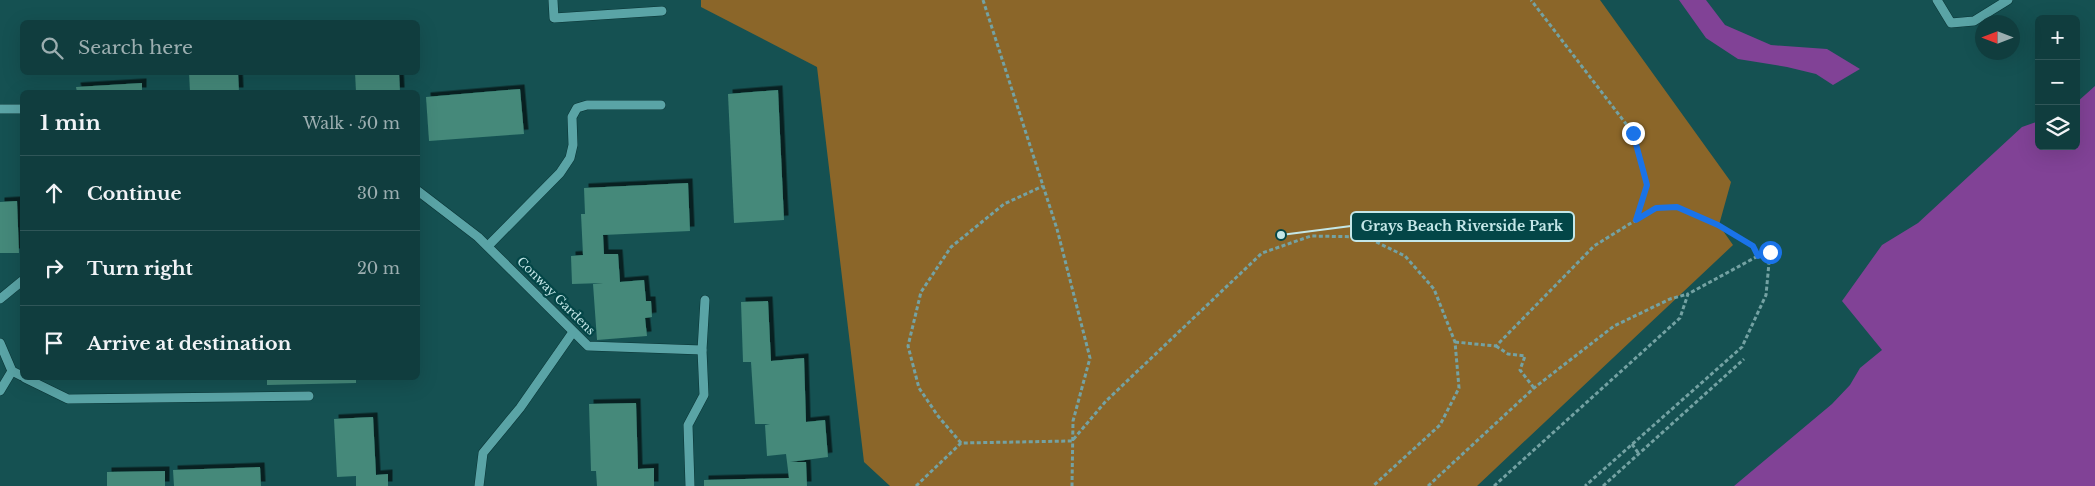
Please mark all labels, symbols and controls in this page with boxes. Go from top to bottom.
north arrow [1975,15,2020,60]
map controls [2035,15,2080,150]
button: + [2035,15,2080,60]
search box [20,20,420,75]
icon: search [38,34,66,62]
text: Search here [78,36,193,59]
button: − [2035,60,2080,105]
button: layers [2035,105,2080,150]
text: 1 min [40,110,101,136]
text: Walk · 50 m [303,113,400,133]
route end [1622,122,1645,145]
icon: ahead [40,179,68,207]
text: Continue [87,182,182,205]
text: 30 m [357,183,400,203]
callout: Grays Beach Riverside Park [1351,212,1574,241]
text: Grays Beach Riverside Park [1361,217,1564,235]
route start [1759,241,1782,264]
icon: right [40,254,68,282]
street label: Conway Gardens [514,254,598,338]
text: Turn right [87,257,193,280]
text: 20 m [357,258,400,278]
icon: arrive [40,329,68,357]
text: Arrive at destination [87,332,291,355]

